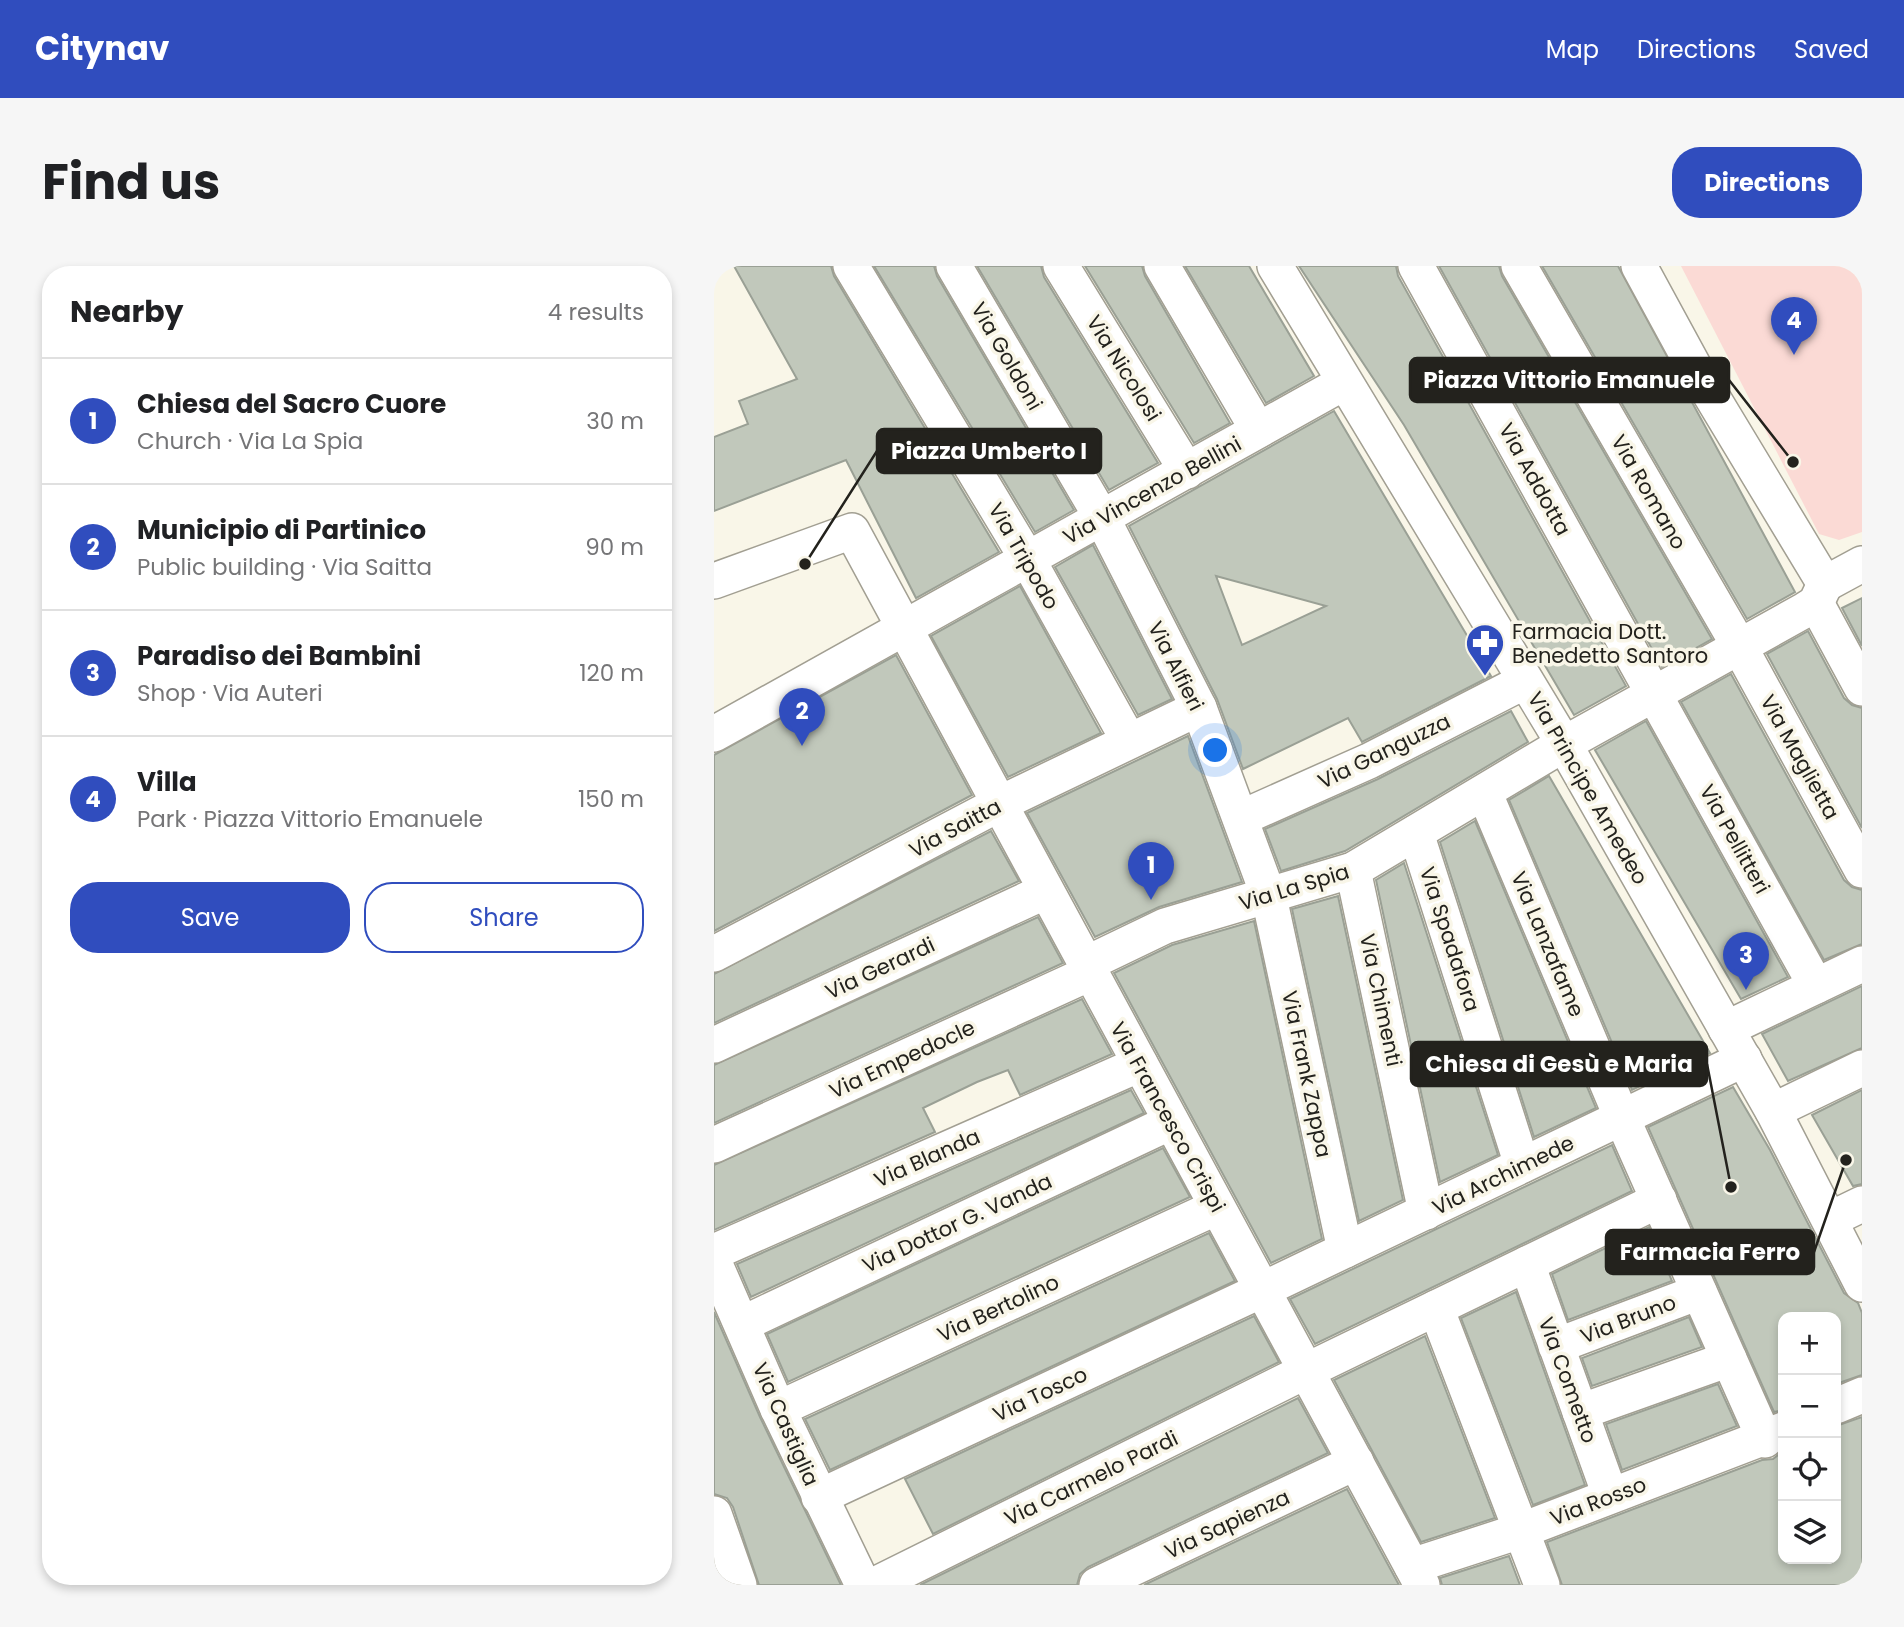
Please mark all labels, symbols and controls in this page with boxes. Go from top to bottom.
text: Citynav [35,25,169,72]
text: Map [1546,33,1599,66]
text: Directions [1637,33,1756,66]
text: Saved [1794,33,1869,66]
button: Directions [1672,147,1862,218]
text: Find us [42,148,220,216]
text: Nearby [70,290,184,333]
text: 4 results [548,296,644,328]
street label: Via Goldoni [964,297,1050,415]
pin: 4 [1771,297,1817,355]
street label: Via Nicolosi [1080,309,1168,427]
callout: Piazza Vittorio Emanuele [1410,358,1729,402]
text: Piazza Vittorio Emanuele [1423,364,1715,396]
text: Chiesa del Sacro Cuore [137,386,446,422]
text: 1 [89,405,97,437]
text: 30 m [586,405,644,437]
street label: Via Addotta [1492,417,1578,541]
text: Church · Via La Spia [137,425,363,457]
callout: Piazza Umberto I [877,429,1101,473]
street label: Via Vincenzo Bellini [1058,429,1246,551]
street label: Via Romano [1604,429,1694,555]
text: Piazza Umberto I [891,435,1087,467]
street label: Via Tripodo [982,497,1066,615]
text: Municipio di Partinico [137,512,426,548]
text: 2 [86,531,100,563]
text: 90 m [585,531,644,563]
text: Public building · Via Saitta [137,551,432,583]
street label: Via Alfieri [1141,616,1211,716]
place label: Farmacia Dott. Benedetto Santoro [1512,617,1708,670]
pharmacy icon: Farmacia Dott. Benedetto Santoro [1464,622,1506,677]
text: Paradiso dei Bambini [137,638,421,674]
text: 3 [86,657,100,689]
text: 120 m [579,657,644,689]
text: Shop · Via Auteri [137,677,323,709]
street label: Via Principe Amedeo [1521,686,1655,890]
pin: 2 [779,688,825,746]
street label: Via Maglietta [1754,689,1846,825]
street label: Via Ganguzza [1313,706,1455,796]
your location [1198,733,1232,767]
text: Villa [137,764,197,800]
street label: Via Pellitteri [1693,779,1777,899]
text: 4 [85,783,101,815]
text: 150 m [578,783,644,815]
street label: Via Saitta [904,792,1006,864]
text: Park · Piazza Vittorio Emanuele [137,803,483,835]
pin: 1 [1128,842,1174,900]
street label: Via La Spia [1235,856,1353,918]
street label: Via Spadafora [1413,863,1487,1015]
street label: Via Lanzafame [1504,867,1592,1021]
button: Save [70,882,350,953]
button: Share [364,882,644,953]
street label: Via Gerardi [821,930,939,1006]
street label: Via Chimenti [1353,931,1409,1069]
pin: 3 [1723,932,1769,990]
street label: Via Frank Zappa [1275,988,1339,1160]
street label: Via Empedocle [825,1013,979,1105]
street label: Via Francesco Crispi [1104,1017,1232,1217]
callout: Chiesa di Gesù e Maria [1411,1042,1707,1086]
text: Chiesa di Gesù e Maria [1425,1048,1693,1080]
street label: Via Blanda [869,1122,985,1194]
street label: Via Archimede [1427,1128,1579,1222]
street label: Via Dottor G. Vanda [857,1166,1057,1280]
callout: Farmacia Ferro [1606,1230,1814,1274]
text: Farmacia Ferro [1620,1236,1800,1268]
street label: Via Bertolino [932,1267,1064,1349]
street label: Via Bruno [1576,1288,1680,1350]
map controls [1778,1312,1841,1564]
button: + [1778,1312,1841,1375]
street label: Via Cometto [1532,1313,1604,1447]
street label: Via Castiglia [746,1358,826,1490]
street label: Via Tosco [988,1359,1092,1429]
button: − [1778,1375,1841,1438]
street label: Via Carmelo Pardi [999,1423,1183,1533]
button: locate [1778,1438,1841,1501]
street label: Via Rosso [1546,1469,1650,1533]
street label: Via Sapienza [1160,1482,1294,1566]
button: layers [1778,1501,1841,1564]

